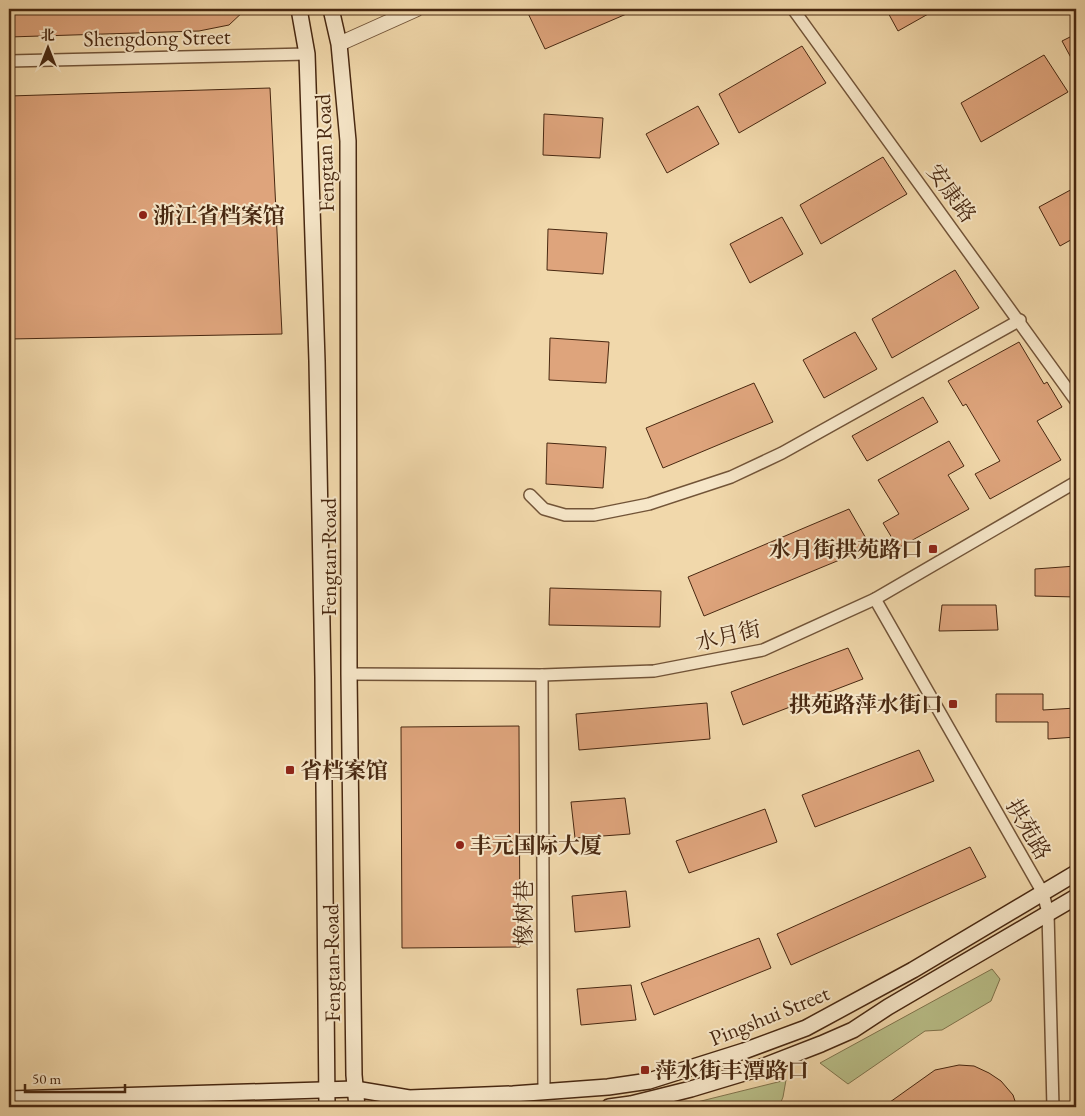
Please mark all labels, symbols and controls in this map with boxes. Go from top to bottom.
north arrow [22,22,72,72]
street label: Shengdong Street [83,22,231,53]
text: 北 [41,26,55,44]
street label: Fengtan Road [308,93,341,213]
street label: 安康路 [920,158,983,229]
place label: 浙江省档案馆 [153,201,285,230]
marker: 浙江省档案馆 [137,209,149,221]
street label: Fengtan Road [314,497,343,616]
place label: 水月街拱苑路口 [769,535,923,564]
marker: 水月街拱苑路口 [927,543,939,555]
street label: 水月街 [693,614,764,657]
place label: 拱苑路萍水街口 [789,690,943,719]
marker: 拱苑路萍水街口 [947,698,959,710]
place label: 省档案馆 [300,756,388,785]
marker: 省档案馆 [284,764,296,776]
street label: 拱苑路 [1000,793,1058,865]
place label: 丰元国际大厦 [470,831,602,860]
marker: 丰元国际大厦 [454,839,466,851]
street label: 橡树巷 [509,880,538,946]
street label: Fengtan Road [316,903,347,1022]
street label: Pingshui Street [705,978,834,1053]
place label: 萍水街丰潭路口 [655,1056,809,1085]
scale bar [25,1061,125,1093]
marker: 萍水街丰潭路口 [639,1064,651,1076]
text: 50 m [32,1069,61,1088]

